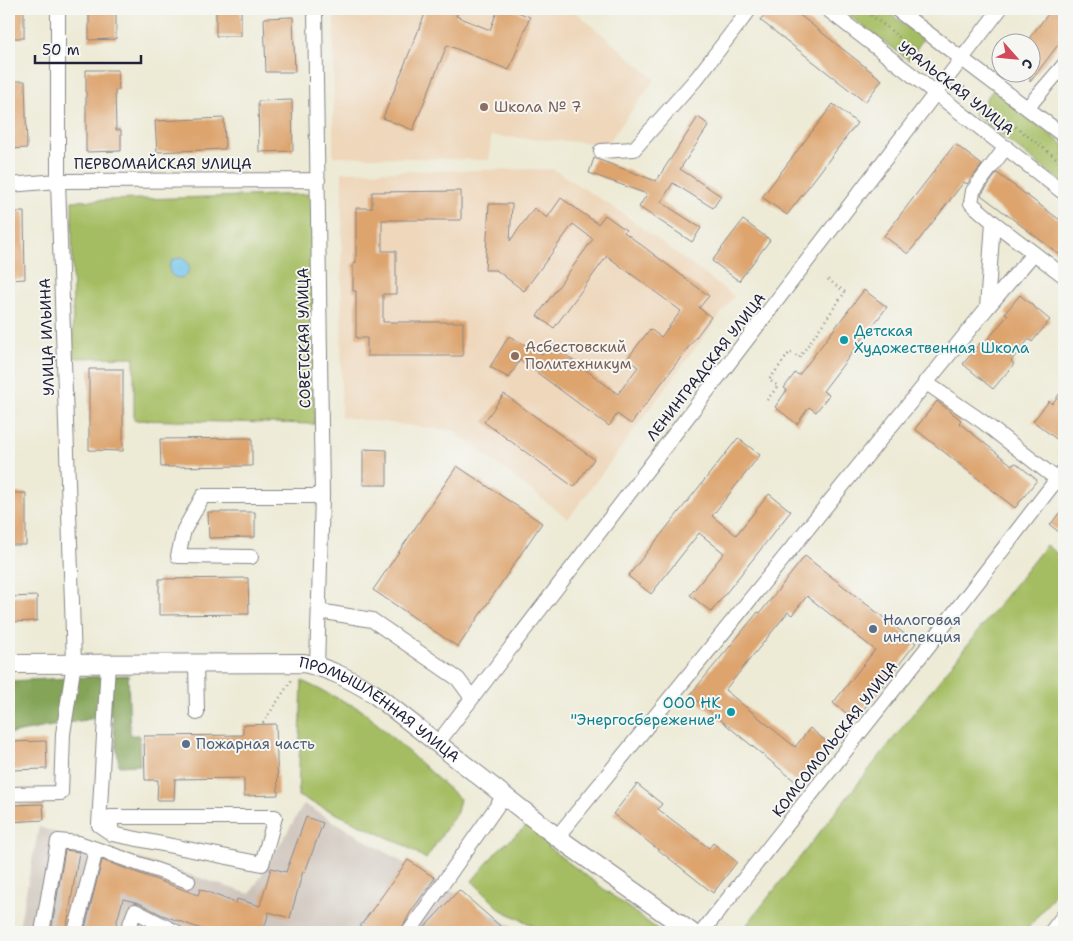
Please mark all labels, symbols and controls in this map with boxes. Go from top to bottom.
scale bar [35,32,141,64]
north arrow [990,32,1040,82]
street label: УРАЛЬСКАЯ УЛИЦА [894,36,1018,140]
text: 50 m [42,40,80,60]
text: С [1018,56,1038,72]
place label: Школа № 7 [494,97,581,117]
marker: Школа № 7 [478,101,490,113]
street label: ПЕРВОМАЙСКАЯ УЛИЦА [74,153,252,174]
street label: СОВЕТСКАЯ УЛИЦА [293,267,315,408]
street label: УЛИЦА ИЛЬИНА [35,278,59,396]
street label: ЛЕНИНГРАДСКАЯ УЛИЦА [642,289,770,445]
place label: Детская Художественная Школа [854,321,1030,358]
marker: Детская Художественная Школа [838,334,850,346]
place label: Асбестовский Политехникум [525,337,632,374]
marker: Асбестовский Политехникум [509,350,521,362]
place label: Налоговая инспекция [883,610,961,647]
marker: Налоговая инспекция [867,623,879,635]
street label: ПРОМЫШЛЕННАЯ УЛИЦА [297,652,464,767]
street label: КОМСОМОЛЬСКАЯ УЛИЦА [768,657,902,821]
place label: ООО НК "Энергосбережение" [570,693,721,730]
marker: ООО НК "Энергосбережение" [725,706,737,718]
place label: Пожарная часть [196,734,315,754]
marker: Пожарная часть [180,738,192,750]

